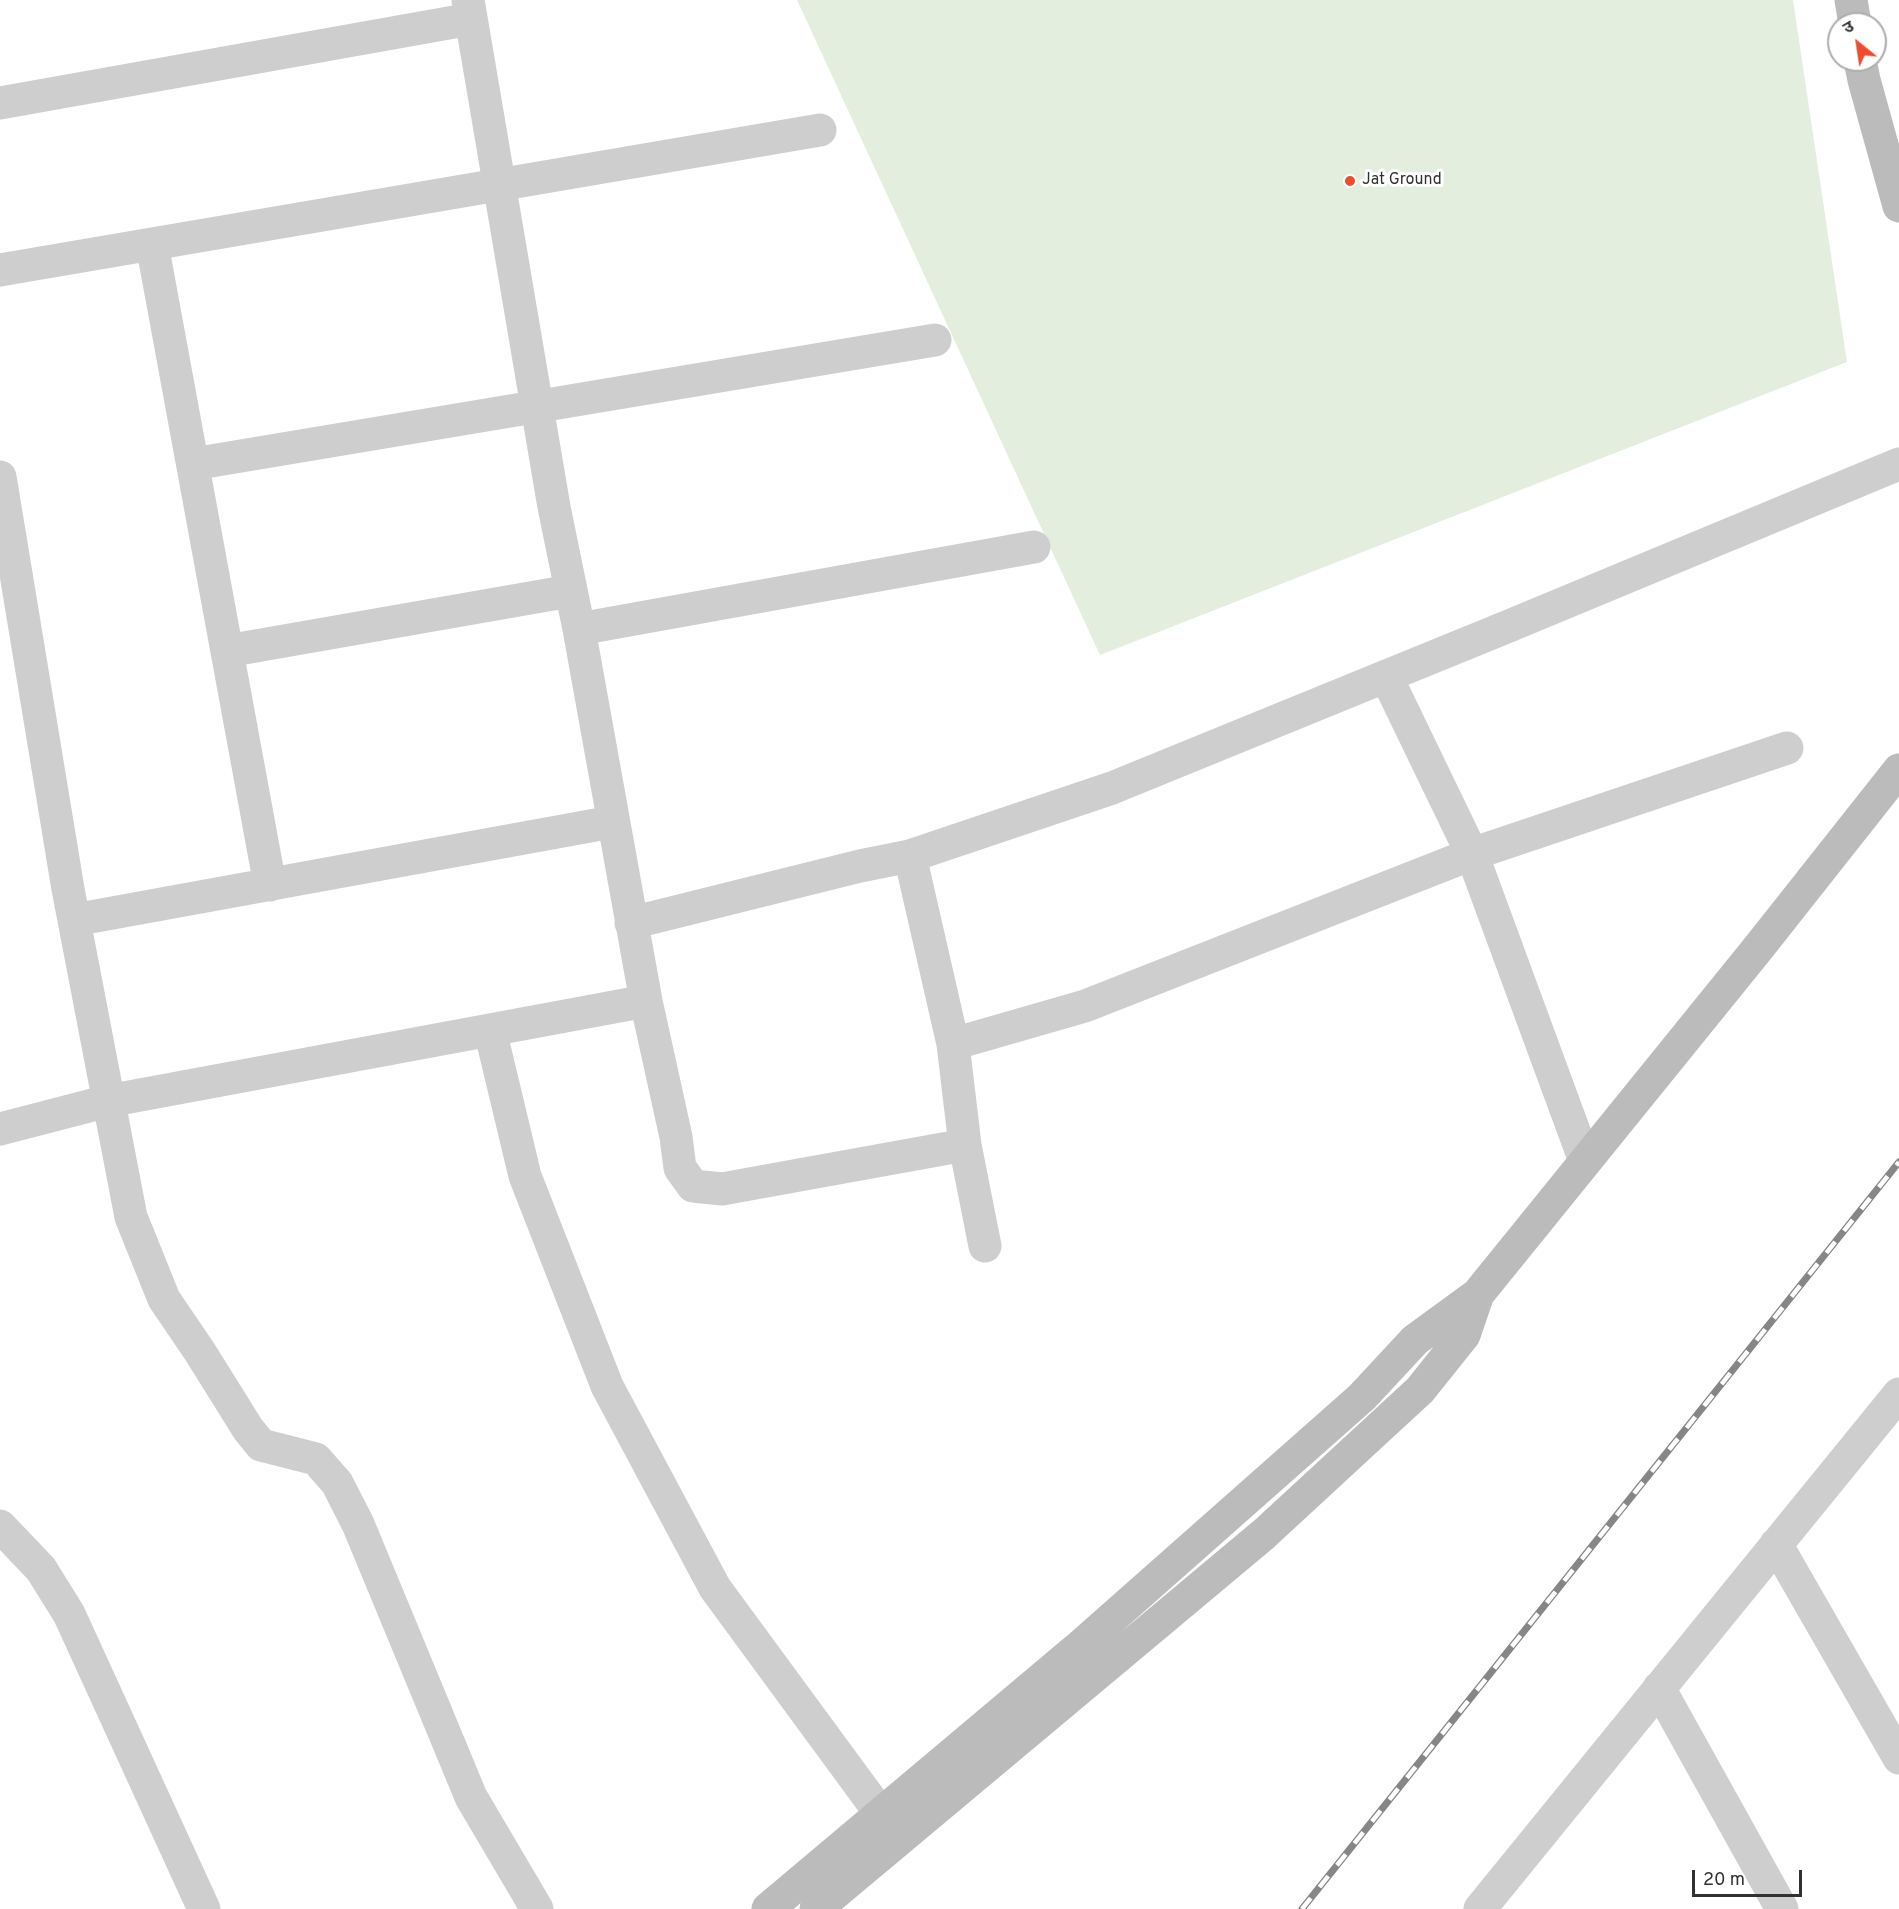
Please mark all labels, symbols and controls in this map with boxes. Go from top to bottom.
north arrow [1827,12,1887,72]
text: उ [1840,17,1858,39]
place label: Jat Ground [1362,171,1442,191]
marker: Jat Ground [1343,174,1357,188]
scale bar [1695,1858,1804,1896]
text: 20 m [1703,1869,1745,1892]

